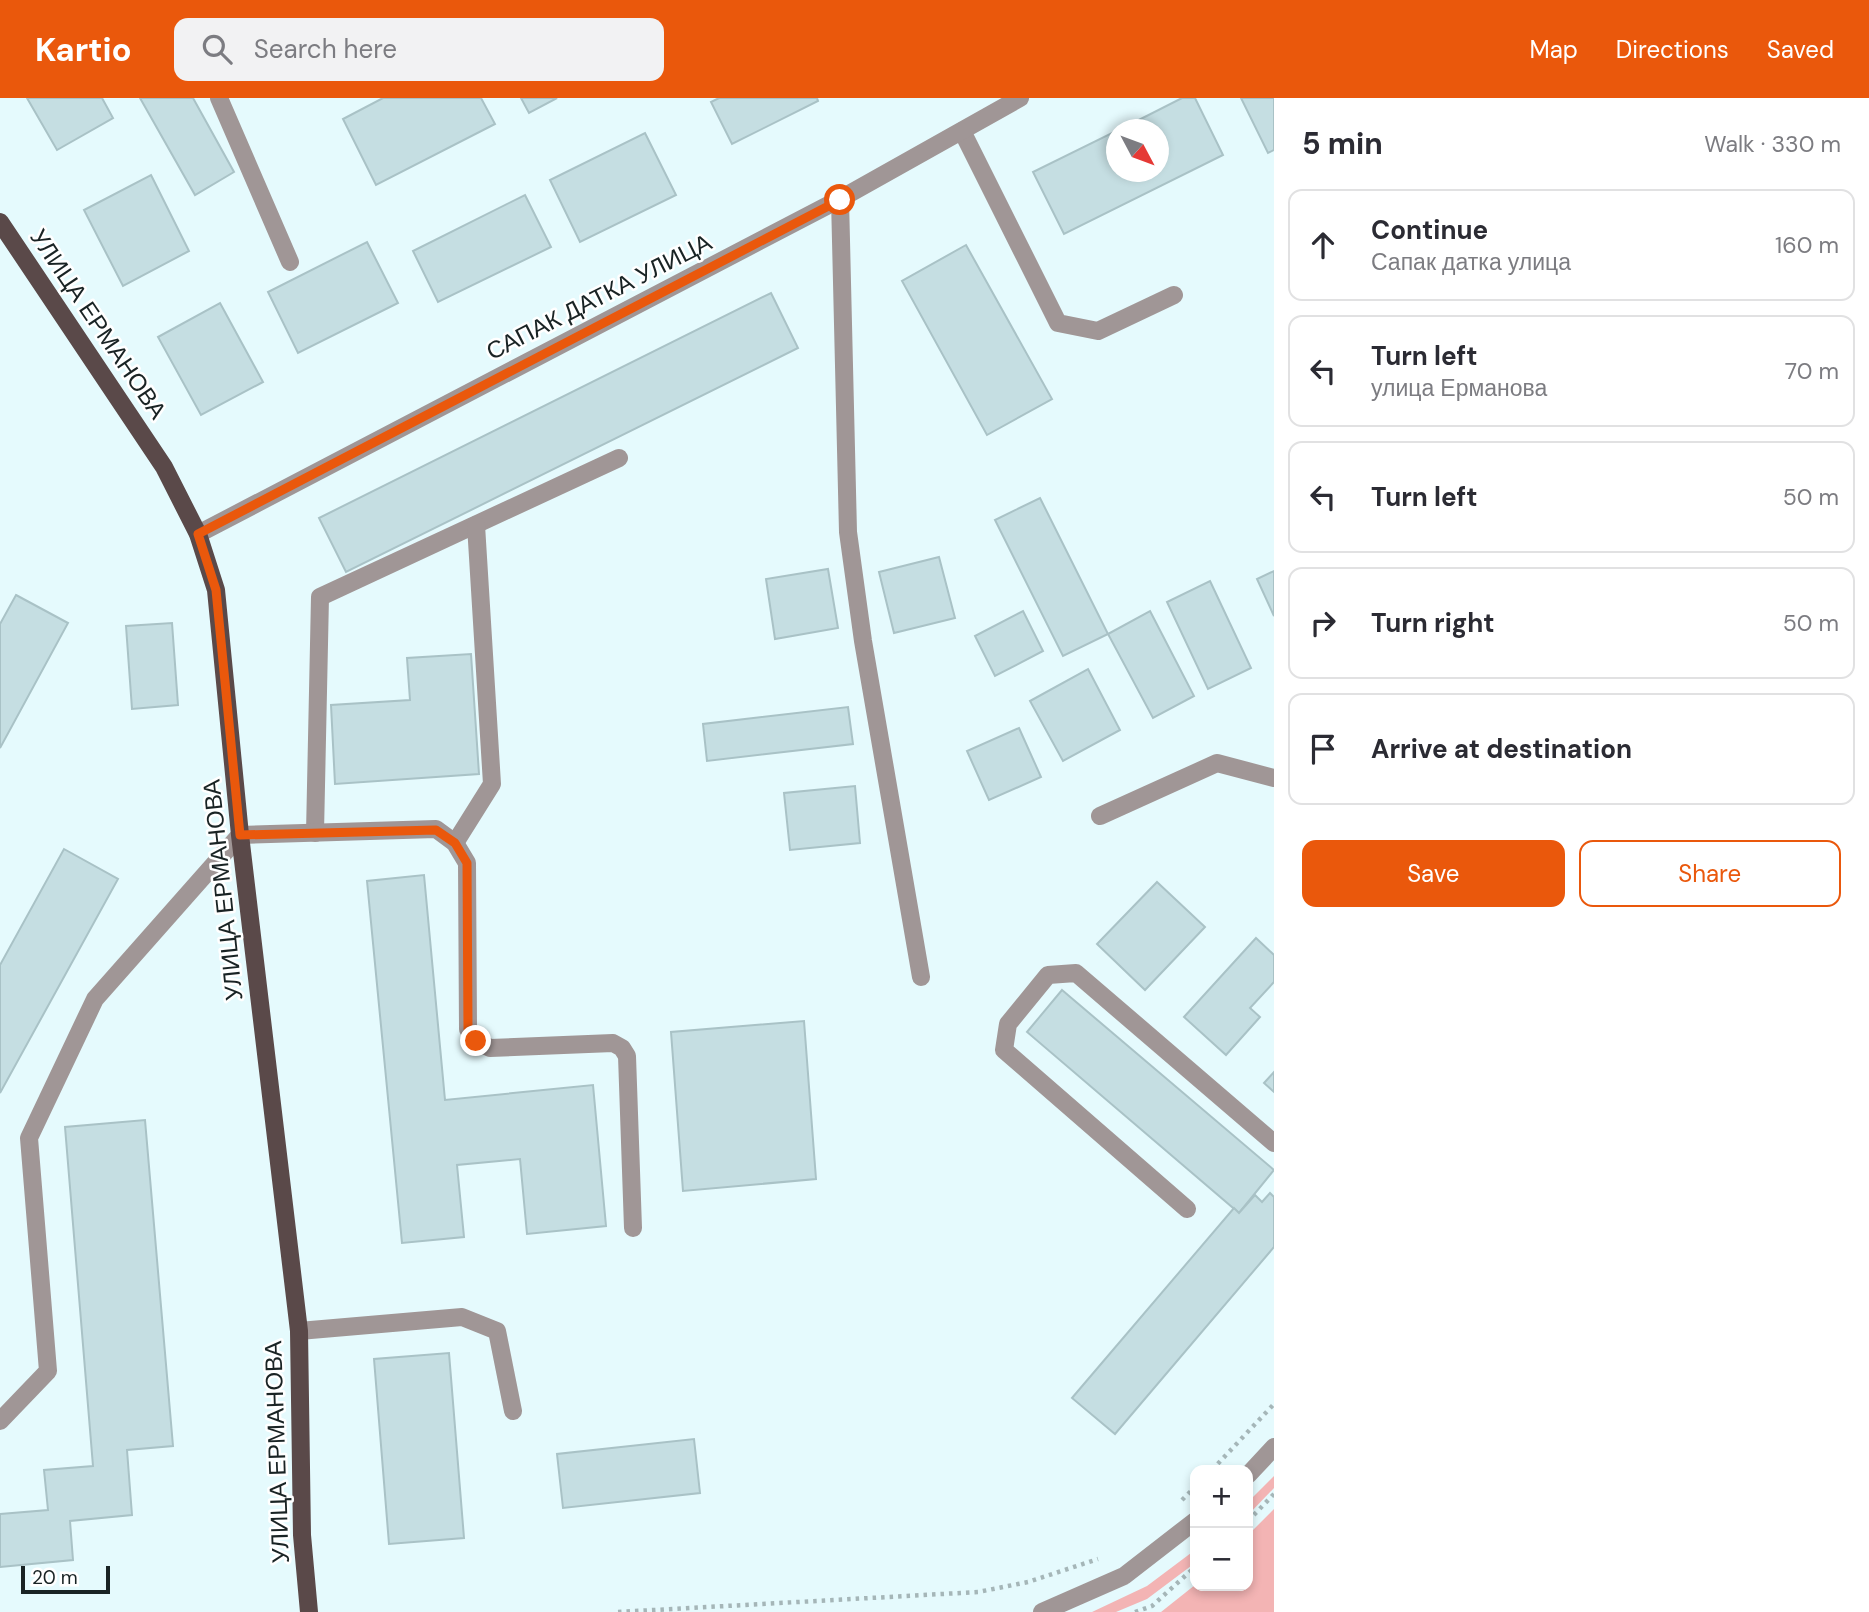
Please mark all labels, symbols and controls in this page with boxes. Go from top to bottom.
search box [174,18,664,81]
text: Kartio [35,28,132,71]
icon: search [198,30,236,68]
text: Search here [254,32,397,66]
text: Map [1530,34,1578,65]
text: Directions [1616,34,1729,65]
text: Saved [1767,34,1834,65]
north arrow [1106,119,1169,182]
text: 5 min [1302,124,1383,163]
text: Walk · 330 m [1704,129,1841,159]
route start [824,184,855,215]
text: Continue [1371,213,1488,247]
street label: УЛИЦА ЕРМАНОВА [23,223,173,425]
street label: САПАК ДАТКА УЛИЦА [481,226,717,367]
icon: ahead [1304,226,1342,264]
text: 160 m [1775,230,1839,260]
text: Сапак датка улица [1371,247,1571,277]
text: Turn left [1371,339,1478,373]
icon: left [1304,352,1342,390]
text: 70 m [1785,356,1839,386]
text: улица Ерманова [1371,373,1547,403]
icon: left [1304,478,1342,516]
text: Turn left [1371,480,1478,514]
text: 50 m [1783,482,1839,512]
icon: right [1304,604,1342,642]
text: Turn right [1371,606,1495,640]
text: 50 m [1783,608,1839,638]
icon: arrive [1304,730,1342,768]
text: Arrive at destination [1371,732,1632,766]
street label: УЛИЦА ЕРМАНОВА [195,778,250,1002]
button: Save [1302,840,1565,907]
button: Share [1579,840,1841,907]
route end [460,1025,491,1056]
street label: УЛИЦА ЕРМАНОВА [257,1340,296,1564]
map controls [1190,1465,1253,1591]
button: + [1190,1465,1253,1528]
button: − [1190,1528,1253,1591]
scale bar [21,1563,110,1595]
text: 20 m [32,1565,78,1590]

